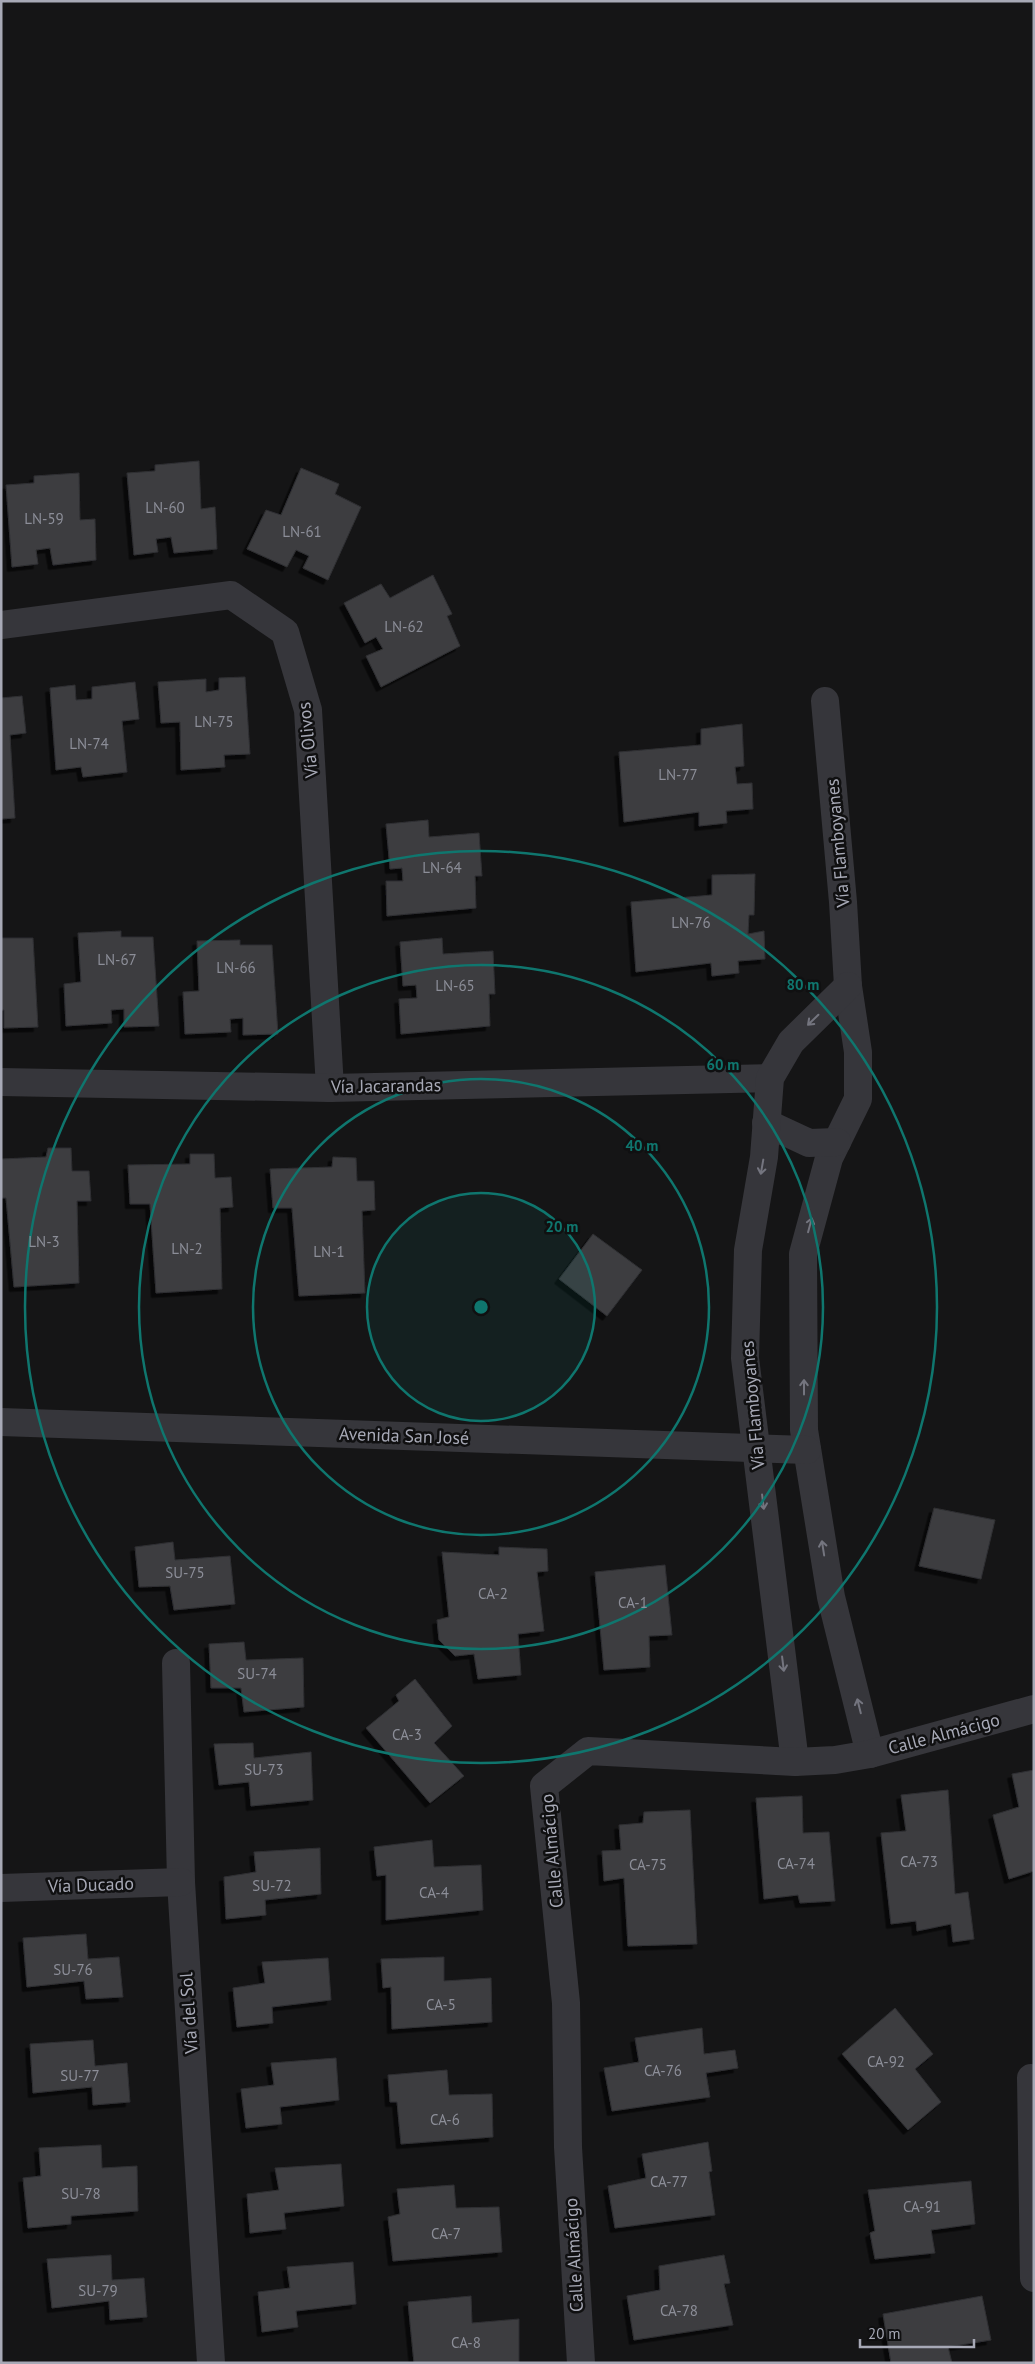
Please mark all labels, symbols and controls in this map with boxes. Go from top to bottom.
house number: LN-60 [145,498,185,517]
house number: LN-59 [24,509,64,528]
house number: LN-61 [282,522,322,541]
house number: LN-62 [384,617,424,636]
street label: Vía Olivos [292,701,323,780]
house number: LN-75 [194,712,234,731]
house number: LN-74 [69,734,109,753]
house number: LN-77 [658,765,698,784]
street label: Vía Flamboyanes [820,778,855,909]
house number: LN-64 [422,858,462,877]
house number: LN-76 [671,913,711,932]
house number: LN-67 [97,950,137,969]
house number: LN-66 [216,958,256,977]
text: 80 m [787,975,819,994]
house number: LN-65 [435,976,475,995]
one-way arrow [807,1014,819,1026]
text: 60 m [707,1055,739,1074]
street label: Vía Jacarandas [330,1073,441,1098]
text: 40 m [626,1136,658,1155]
one-way arrow [757,1159,767,1175]
text: 20 m [546,1217,578,1236]
one-way arrow [806,1218,816,1234]
house number: LN-3 [28,1232,60,1251]
house number: LN-2 [171,1239,203,1258]
house number: LN-1 [313,1242,345,1261]
centre of rings [472,1298,490,1316]
street label: Vía Flamboyanes [735,1340,770,1471]
one-way arrow [799,1379,809,1396]
street label: Avenida San José [338,1422,470,1449]
one-way arrow [758,1494,768,1510]
one-way arrow [818,1540,828,1556]
house number: SU-75 [165,1563,205,1582]
house number: CA-2 [478,1584,508,1603]
house number: CA-1 [618,1593,648,1612]
one-way arrow [778,1655,788,1671]
house number: SU-74 [237,1664,277,1683]
one-way arrow [853,1699,863,1715]
street label: Calle Almácigo [886,1708,1002,1759]
house number: CA-3 [392,1725,422,1744]
house number: SU-73 [244,1760,284,1779]
street label: Calle Almácigo [535,1793,568,1909]
house number: CA-73 [900,1852,938,1871]
house number: CA-74 [777,1854,815,1873]
house number: CA-75 [629,1855,667,1874]
street label: Vía Ducado [47,1872,134,1898]
house number: SU-72 [252,1876,292,1895]
house number: CA-4 [419,1883,449,1902]
house number: SU-76 [53,1960,93,1979]
street label: Vía del Sol [174,1971,203,2055]
house number: CA-5 [426,1995,456,2014]
house number: CA-92 [867,2052,905,2071]
house number: CA-76 [644,2061,682,2080]
house number: SU-77 [60,2066,100,2085]
house number: CA-6 [430,2110,460,2129]
house number: CA-77 [650,2172,688,2191]
house number: SU-78 [61,2184,101,2203]
street label: Calle Almácigo [559,2197,588,2313]
house number: CA-91 [903,2197,941,2216]
house number: CA-7 [431,2224,461,2243]
house number: SU-79 [78,2281,118,2300]
house number: CA-78 [660,2301,698,2320]
scale bar [860,2316,974,2348]
text: 20 m [868,2324,901,2343]
house number: CA-8 [451,2333,481,2352]

